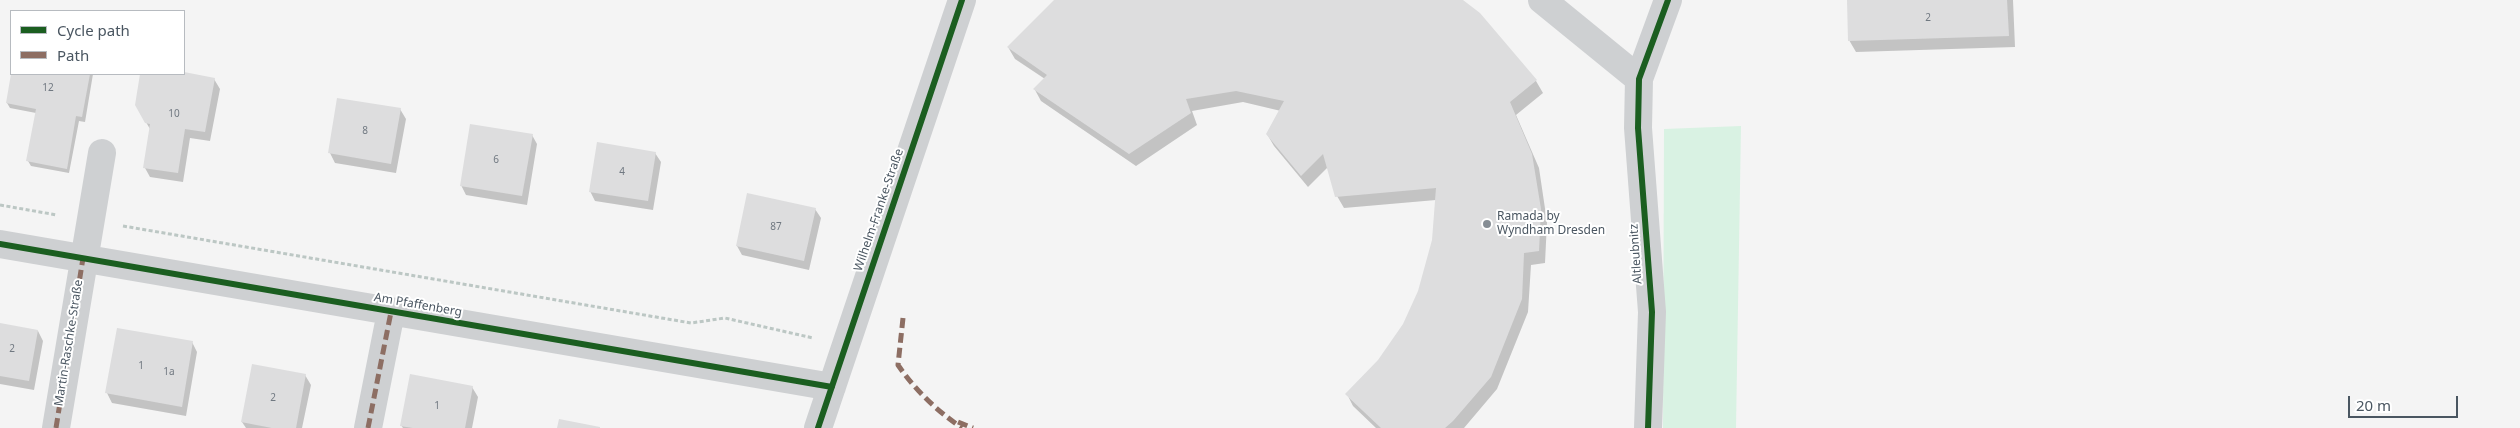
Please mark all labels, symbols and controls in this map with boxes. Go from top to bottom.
legend [10,10,185,75]
house number: 2 [1925,12,1931,24]
text: Cycle path [57,20,130,40]
text: Path [57,45,89,65]
house number: 12 [42,82,54,94]
house number: 10 [168,108,180,120]
house number: 8 [362,125,368,137]
street label: Wilhelm-Franke-Straße [851,147,907,273]
house number: 6 [493,154,499,166]
house number: 4 [619,166,625,178]
place label: Ramada by Wyndham Dresden [1497,210,1605,238]
marker: Ramada by Wyndham Dresden [1481,218,1493,230]
house number: 87 [770,221,782,233]
street label: Altleubnitz [1627,223,1645,285]
street label: Martin-Raschke-Straße [52,279,86,407]
street label: Am Pfaffenberg [373,290,463,320]
house number: 2 [9,343,15,355]
house number: 1 [138,360,144,372]
house number: 1a [163,366,175,378]
scale bar [2350,386,2460,418]
house number: 2 [270,392,276,404]
text: 20 m [2356,395,2391,415]
house number: 1 [434,400,440,412]

